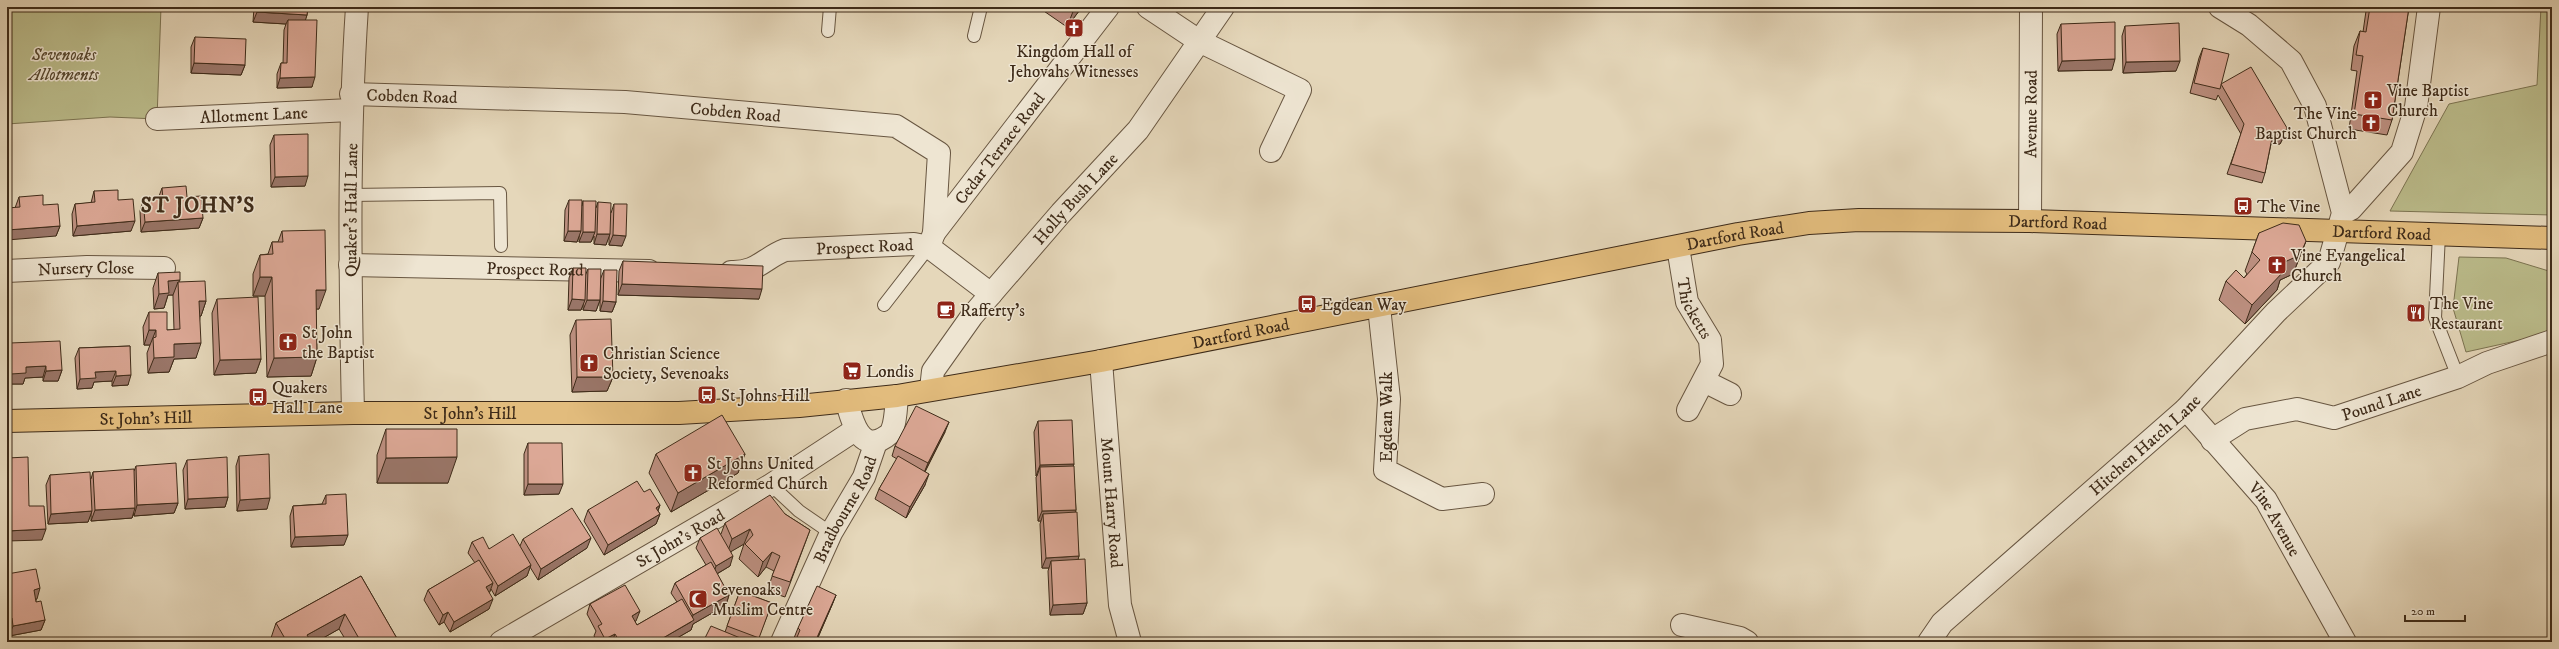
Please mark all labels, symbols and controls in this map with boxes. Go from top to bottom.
church icon: Kingdom Hall of Jehovahs Witnesses [1063,17,1085,39]
place label: Kingdom Hall of Jehovahs Witnesses [1008,41,1139,83]
park label: Sevenoaks Allotments [27,44,100,86]
street label: Avenue Road [2020,69,2043,158]
place label: Vine Baptist Church [2386,80,2470,122]
street label: Cobden Road [366,84,458,109]
street label: Cedar Terrace Road [950,88,1050,209]
church icon: Vine Baptist Church [2362,89,2384,111]
street label: Cobden Road [689,98,782,128]
street label: Allotment Lane [200,102,308,129]
place label: The Vine Baptist Church [2255,103,2357,145]
church icon: The Vine Baptist Church [2360,112,2382,134]
street label: Quaker's Hall Lane [340,143,363,277]
street label: Holly Bush Lane [1029,149,1123,250]
district label: ST JOHN'S [141,193,255,219]
bus stop icon: The Vine [2232,195,2254,217]
place label: The Vine [2257,196,2320,218]
street label: Dartford Road [2008,211,2108,236]
street label: Dartford Road [1684,217,1786,256]
street label: Dartford Road [2332,221,2432,246]
street label: Prospect Road [815,234,914,261]
place label: Vine Evangelical Church [2290,245,2405,287]
church icon: Vine Evangelical Church [2266,254,2288,276]
street label: Nursery Close [37,257,134,281]
street label: Prospect Road [486,258,584,282]
street label: Thicketts [1671,276,1717,344]
bus stop icon: Egdean Way [1296,293,1318,315]
place label: The Vine Restaurant [2430,293,2503,335]
place label: Egdean Way [1321,294,1407,316]
cafe icon: Rafferty's [935,299,957,321]
place label: Rafferty's [960,300,1025,322]
restaurant icon: The Vine Restaurant [2405,302,2427,324]
street label: Dartford Road [1190,314,1292,355]
place label: St John the Baptist [302,322,375,364]
church icon: St John the Baptist [277,331,299,353]
place label: Christian Science Society, Sevenoaks [603,343,729,385]
church icon: Christian Science Society, Sevenoaks [578,352,600,374]
supermarket icon: Londis [841,360,863,382]
place label: Londis [866,361,914,383]
street label: Egdean Walk [1376,371,1398,462]
place label: Quakers Hall Lane [272,377,343,419]
street label: Pound Lane [2339,380,2424,427]
bus stop icon: St Johns Hill [696,384,718,406]
place label: St Johns Hill [721,385,810,407]
bus stop icon: Quakers Hall Lane [247,386,269,408]
street label: Hitchen Hatch Lane [2085,390,2206,501]
street label: St John's Hill [424,403,516,425]
street label: St John's Hill [99,407,193,431]
street label: Mount Harry Road [1095,437,1127,569]
place label: St Johns United Reformed Church [707,453,828,495]
street label: Bradbourne Road [809,453,883,567]
church icon: St Johns United Reformed Church [682,462,704,484]
street label: Vine Avenue [2242,477,2305,561]
street label: St John's Road [632,504,729,573]
place label: Sevenoaks Muslim Centre [712,579,813,621]
mosque icon: Sevenoaks Muslim Centre [687,588,709,610]
scale bar [2405,597,2465,623]
text: 20 m [2411,604,2435,619]

